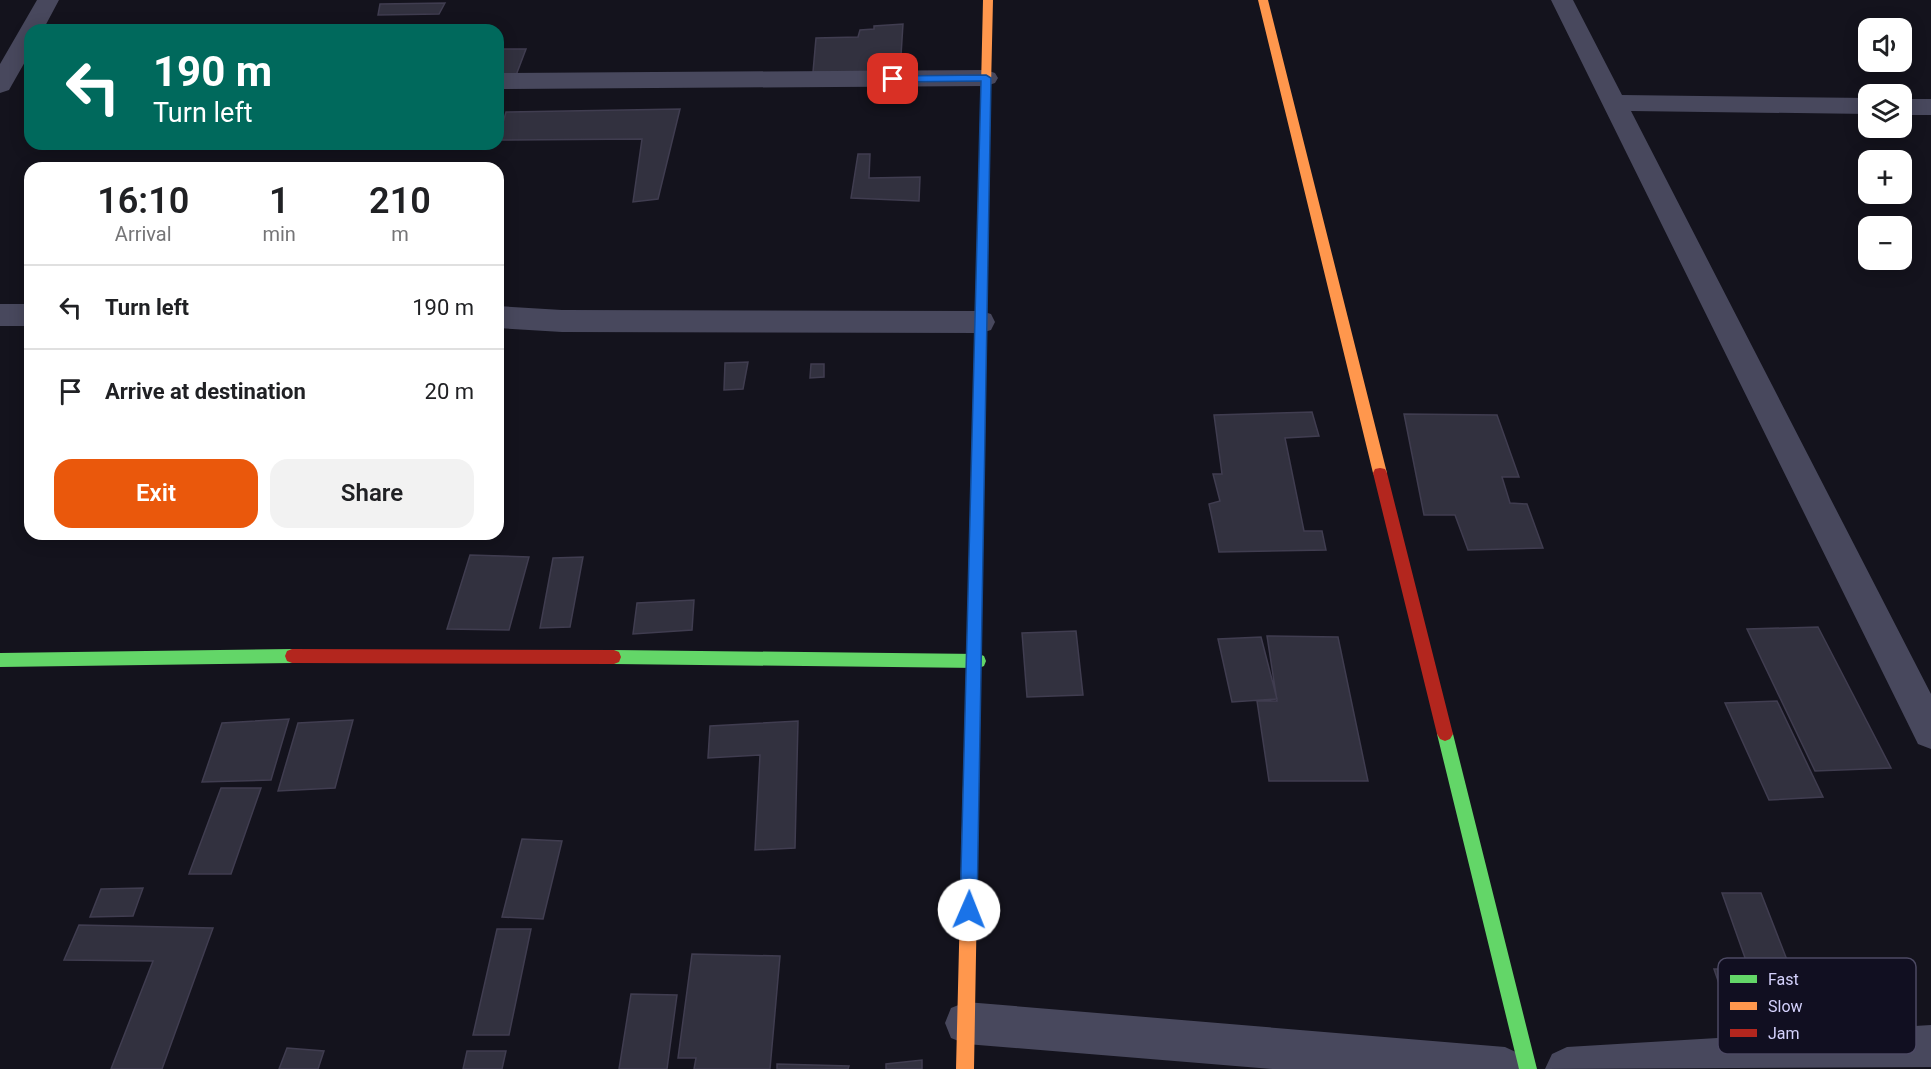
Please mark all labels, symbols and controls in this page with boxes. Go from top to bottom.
map controls [1858,18,1912,270]
button: sound [1858,18,1912,72]
text: 190 m [153,47,272,96]
icon: left [54,48,132,126]
pin [867,53,918,104]
icon: arrive [876,62,909,95]
button: layers [1858,84,1912,138]
text: Turn left [153,97,253,129]
button: + [1858,150,1912,204]
text: 16:10 [97,180,189,222]
text: 1 [269,180,289,222]
text: 210 [369,180,431,222]
button: − [1858,216,1912,270]
text: Arrival [115,222,172,246]
text: min [262,222,296,246]
text: m [391,222,409,246]
icon: left [54,291,87,324]
text: Turn left [105,295,189,320]
text: 190 m [412,295,474,320]
icon: arrive [54,375,87,408]
text: Arrive at destination [105,379,306,404]
text: 20 m [425,379,474,404]
button: Exit [54,459,258,528]
button: Share [270,459,474,528]
position arrow [937,878,1001,942]
legend [1718,958,1916,1054]
text: Fast [1768,970,1799,989]
text: Slow [1768,997,1803,1016]
text: Jam [1768,1024,1800,1043]

